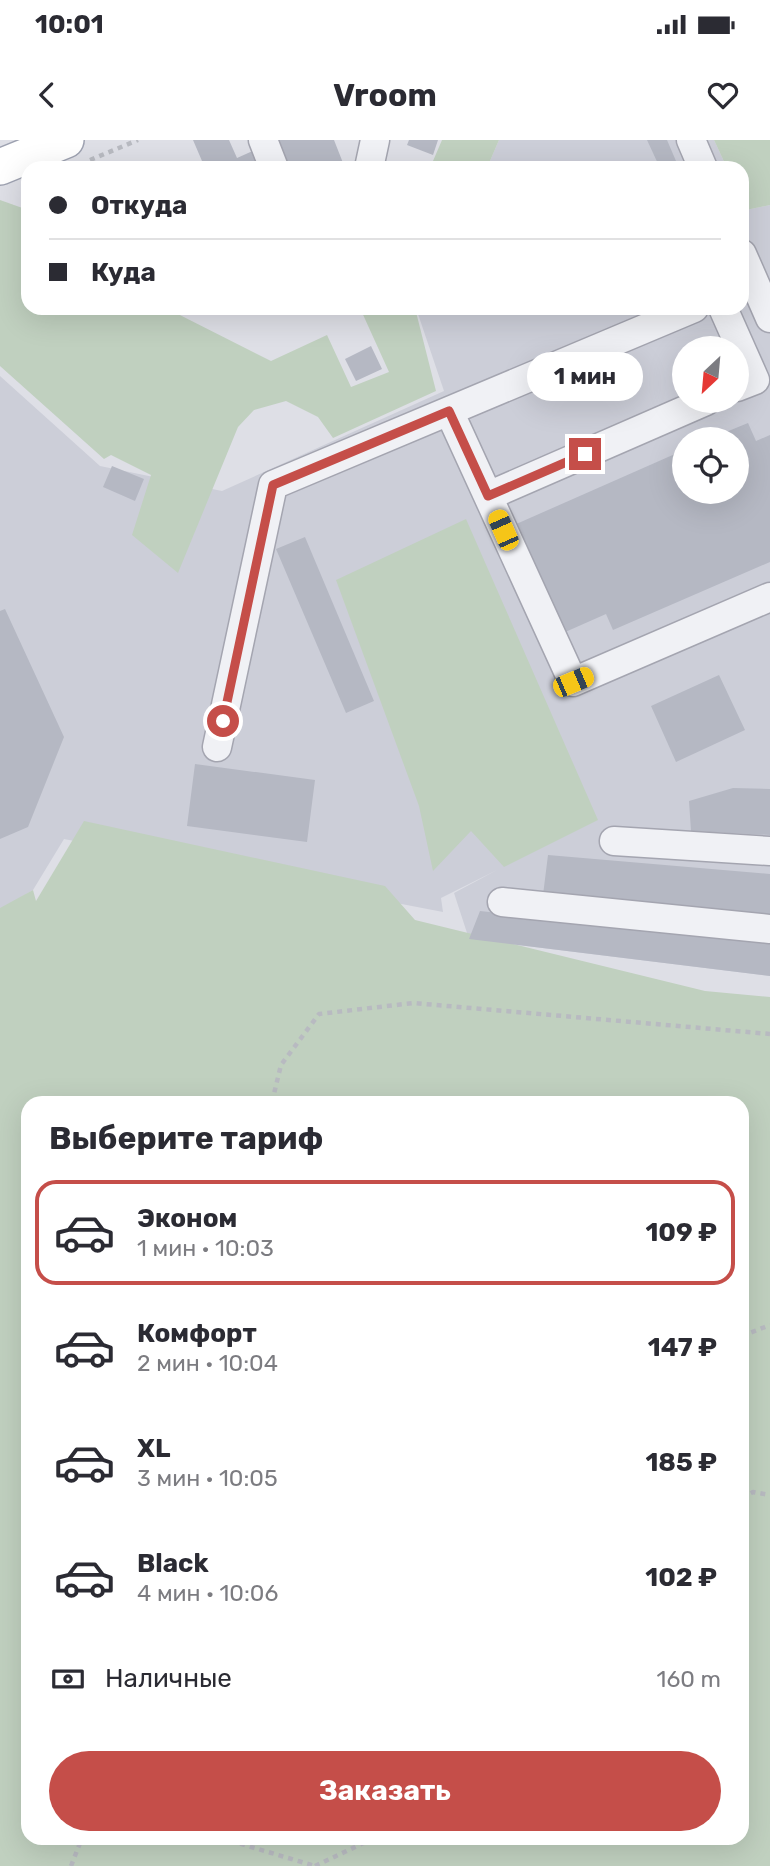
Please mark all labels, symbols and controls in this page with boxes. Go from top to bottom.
text: 10:01 [35,9,104,40]
icon: back [28,76,66,114]
text: Vroom [333,76,437,114]
icon: heart [704,76,742,114]
text: Откуда [91,190,187,221]
text: Куда [91,257,156,288]
north arrow [672,336,749,413]
map controls [672,336,749,504]
callout: 1 мин [527,352,643,402]
text: 1 мин [554,362,616,390]
button: locate [672,427,749,504]
route end [569,438,601,470]
car [485,507,522,553]
car [550,664,597,700]
route start [207,705,239,737]
text: Выберите тариф [49,1119,323,1157]
icon: car [53,1201,116,1264]
text: Эконом [137,1203,237,1234]
text: 109 ₽ [645,1217,717,1248]
text: 1 мин · 10:03 [137,1234,274,1262]
icon: car [53,1316,116,1379]
text: Комфорт [137,1318,257,1349]
text: 147 ₽ [648,1332,717,1363]
text: 2 мин · 10:04 [137,1349,278,1377]
icon: car [53,1431,116,1494]
text: XL [137,1433,170,1464]
text: 185 ₽ [645,1447,717,1478]
text: 3 мин · 10:05 [137,1464,278,1492]
icon: car [53,1546,116,1609]
text: Black [137,1548,209,1579]
text: 102 ₽ [645,1562,717,1593]
text: 4 мин · 10:06 [137,1579,278,1607]
icon: cash [49,1660,87,1698]
text: Наличные [105,1663,232,1694]
text: 160 m [657,1665,721,1693]
button: Заказать [49,1751,721,1831]

